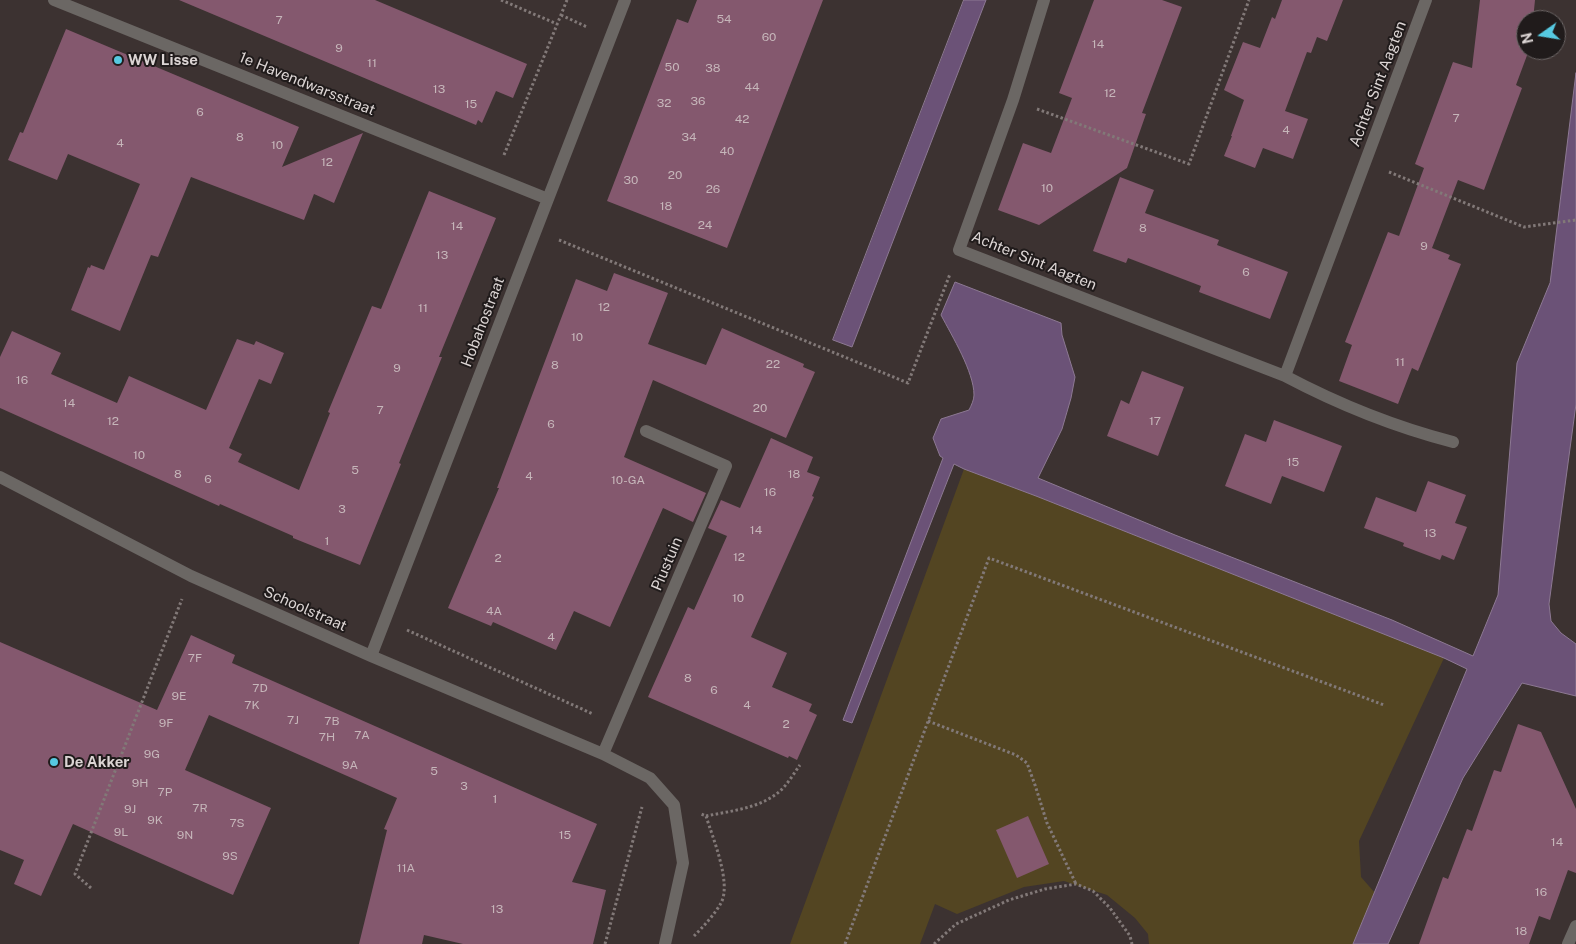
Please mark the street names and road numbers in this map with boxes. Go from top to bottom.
street label: Achter Sint Aagten [1346,19,1410,149]
street label: 1e Havendwarsstraat [236,48,378,120]
street label: Achter Sint Aagten [969,228,1099,294]
street label: Hobahostraat [458,274,508,370]
street label: Piustuin [648,535,686,593]
street label: Schoolstraat [261,583,349,635]

